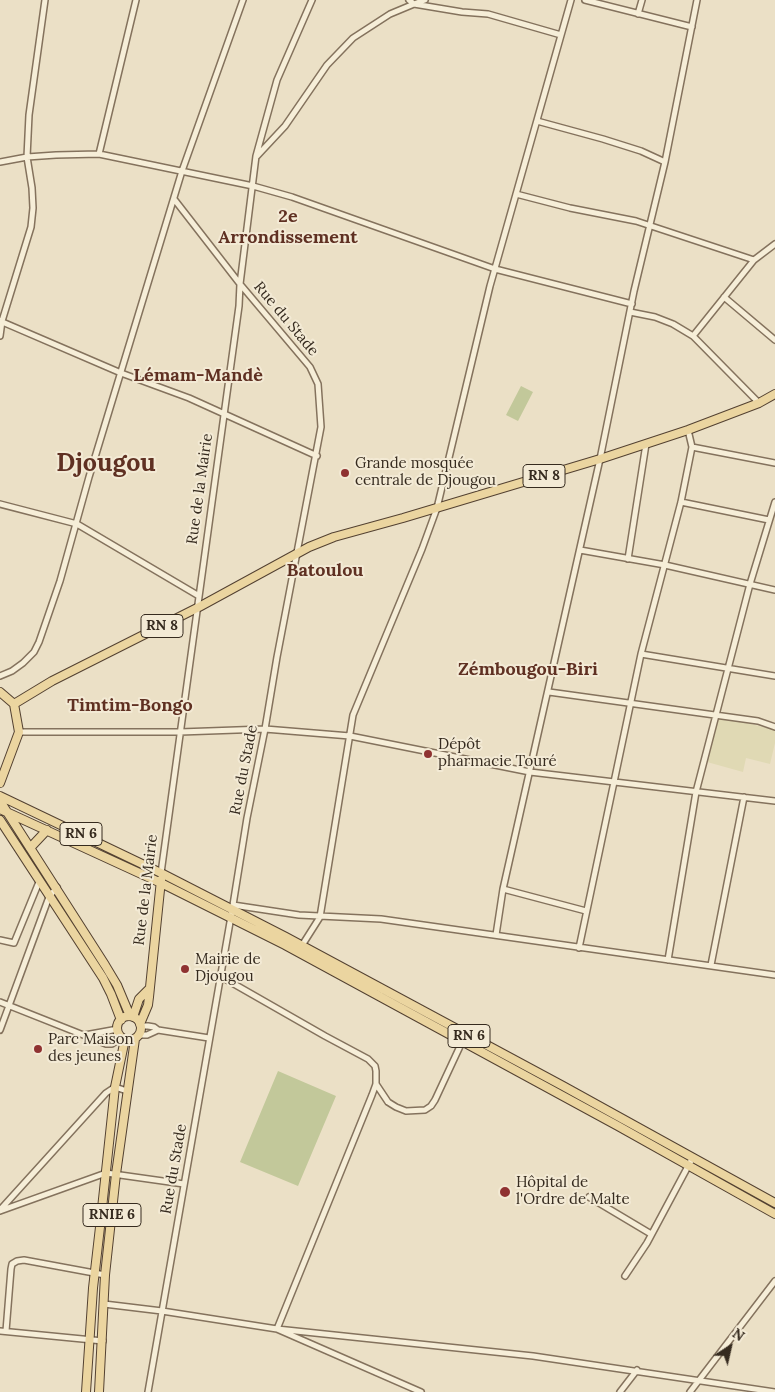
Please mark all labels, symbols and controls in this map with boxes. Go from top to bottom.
district label: 2e Arrondissement [218,206,358,248]
street label: Rue du Stade [250,278,322,360]
district label: Lémam-Mandè [133,365,263,387]
street label: Rue de la Mairie [183,432,217,546]
district label: Djougou [56,449,156,479]
place label: Grande mosquée centrale de Djougou [355,455,496,490]
road number: RN 8 [523,464,565,488]
marker: Grande mosquée centrale de Djougou [339,467,351,479]
district label: Batoulou [287,560,363,582]
road number: RN 8 [141,614,183,638]
district label: Zémbougou-Biri [458,659,598,681]
district label: Timtim-Bongo [67,695,193,717]
street label: Rue du Stade [226,723,262,817]
place label: Dépôt pharmacie Touré [438,736,557,771]
marker: Dépôt pharmacie Touré [422,748,434,760]
road number: RN 6 [60,822,102,846]
street label: Rue de la Mairie [130,833,162,947]
place label: Mairie de Djougou [195,951,261,986]
marker: Mairie de Djougou [179,963,191,975]
road number: RN 6 [448,1024,490,1048]
place label: Parc Maison des jeunes [48,1031,134,1066]
marker: Parc Maison des jeunes [32,1043,44,1055]
street label: Rue du Stade [157,1122,191,1216]
place label: Hôpital de l'Ordre de Malte [516,1174,630,1209]
marker: Hôpital de l'Ordre de Malte [498,1185,512,1199]
road number: RNIE 6 [83,1204,141,1226]
north arrow [705,1322,755,1372]
text: N [729,1324,748,1345]

